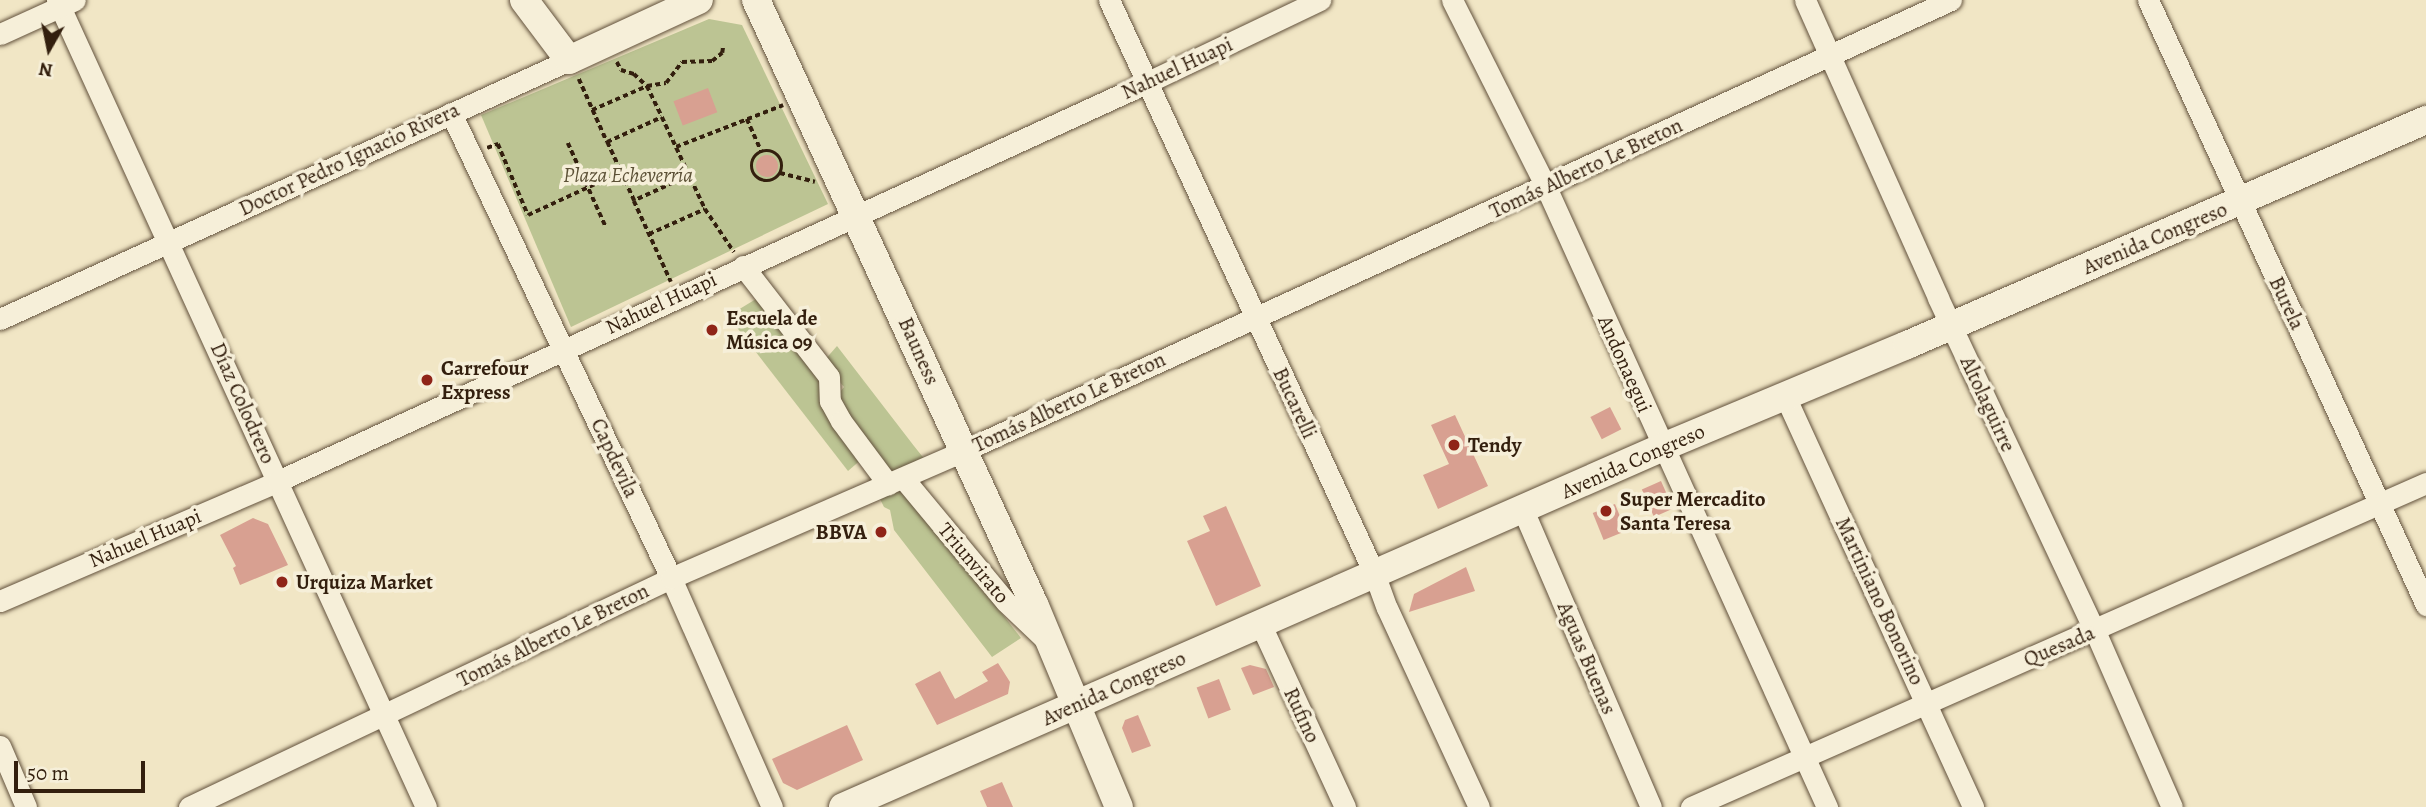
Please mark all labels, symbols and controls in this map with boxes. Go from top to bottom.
north arrow [14,14,84,84]
street label: Nahuel Huapi [1117,31,1237,105]
text: N [37,56,55,84]
street label: Doctor Pedro Ignacio Rivera [235,97,463,221]
street label: Tomás Alberto Le Breton [1486,112,1686,224]
park label: Plaza Echeverría [563,162,693,188]
street label: Avenida Congreso [2079,196,2231,280]
street label: Nahuel Huapi [601,266,721,340]
street label: Burela [2264,272,2310,334]
place label: Escuela de Música 09 [726,305,818,355]
street label: Andonaegui [1592,312,1658,416]
street label: Bauness [893,313,945,389]
marker: Escuela de Música 09 [704,322,720,338]
street label: Díaz Colodrero [205,339,281,467]
street label: Tomás Alberto Le Breton [969,346,1169,458]
street label: Altolaguirre [1955,352,2021,456]
place label: Carrefour Express [441,355,529,405]
street label: Bucarelli [1268,363,1322,443]
marker: Carrefour Express [419,372,435,388]
street label: Capdevila [586,414,644,502]
street label: Avenida Congreso [1557,418,1709,504]
place label: Tendy [1468,432,1521,458]
marker: Tendy [1446,437,1462,453]
place label: Super Mercadito Santa Teresa [1620,486,1766,536]
street label: Nahuel Huapi [85,503,205,573]
marker: Super Mercadito Santa Teresa [1598,503,1614,519]
street label: Martiniano Bonorino [1830,513,1930,689]
street label: Triunvirato [933,518,1015,608]
place label: BBVA [816,519,867,545]
marker: BBVA [873,524,889,540]
place label: Urquiza Market [296,569,433,595]
marker: Urquiza Market [274,574,290,590]
street label: Tomás Alberto Le Breton [453,578,653,692]
street label: Aguas Buenas [1552,598,1622,718]
street label: Quesada [2020,620,2098,672]
street label: Avenida Congreso [1038,645,1190,731]
street label: Rufino [1278,683,1326,747]
scale bar [18,748,149,792]
text: 50 m [27,759,69,787]

